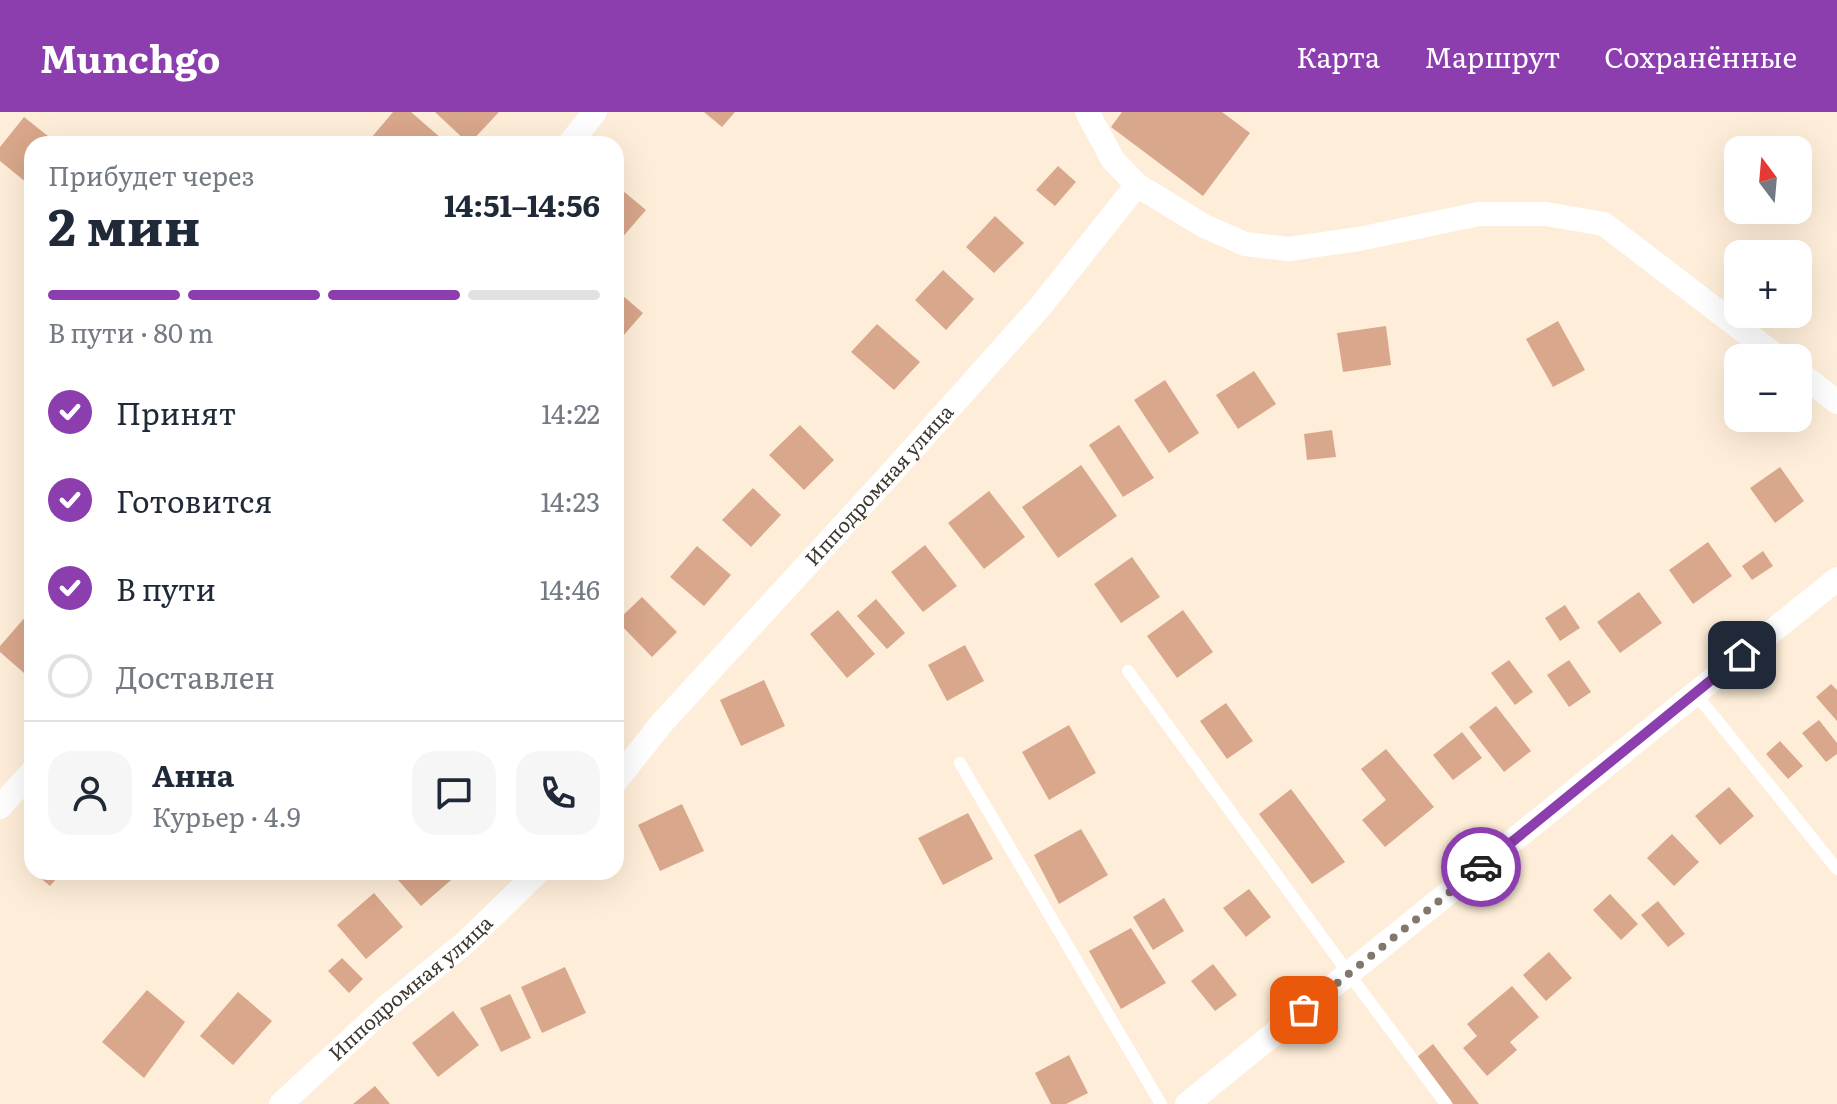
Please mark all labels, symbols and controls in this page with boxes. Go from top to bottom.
text: Munchgo [40,28,221,85]
text: Карта [1296,35,1380,77]
text: Маршрут [1424,35,1560,77]
text: Сохранённые [1604,35,1797,77]
north arrow [1724,136,1812,224]
map controls [1724,136,1812,432]
text: Прибудет через [48,155,254,194]
text: 14:51–14:56 [444,182,600,226]
text: 2 мин [48,185,200,262]
button: + [1724,240,1812,328]
text: В пути · 80 m [48,312,213,351]
button: − [1724,344,1812,432]
icon: check [48,390,92,434]
text: Принят [116,390,236,434]
text: 14:22 [541,393,600,432]
street label: Ипподромная улица [797,397,959,571]
icon: check [48,478,92,522]
text: Готовится [116,478,272,522]
text: 14:23 [540,481,600,520]
icon: check [48,566,92,610]
text: В пути [116,566,216,610]
text: 14:46 [540,569,600,608]
pin [1708,621,1776,689]
icon: home [1720,633,1764,677]
text: Доставлен [116,654,275,698]
button: person [48,751,132,835]
button: chat [412,751,496,835]
button: phone [516,751,600,835]
text: Анна [152,752,234,796]
text: Курьер · 4.9 [152,796,301,835]
courier [1441,827,1521,907]
icon: car [1459,845,1503,889]
street label: Ипподромная улица [321,907,498,1066]
pin [1270,976,1338,1044]
icon: bag [1282,988,1326,1032]

